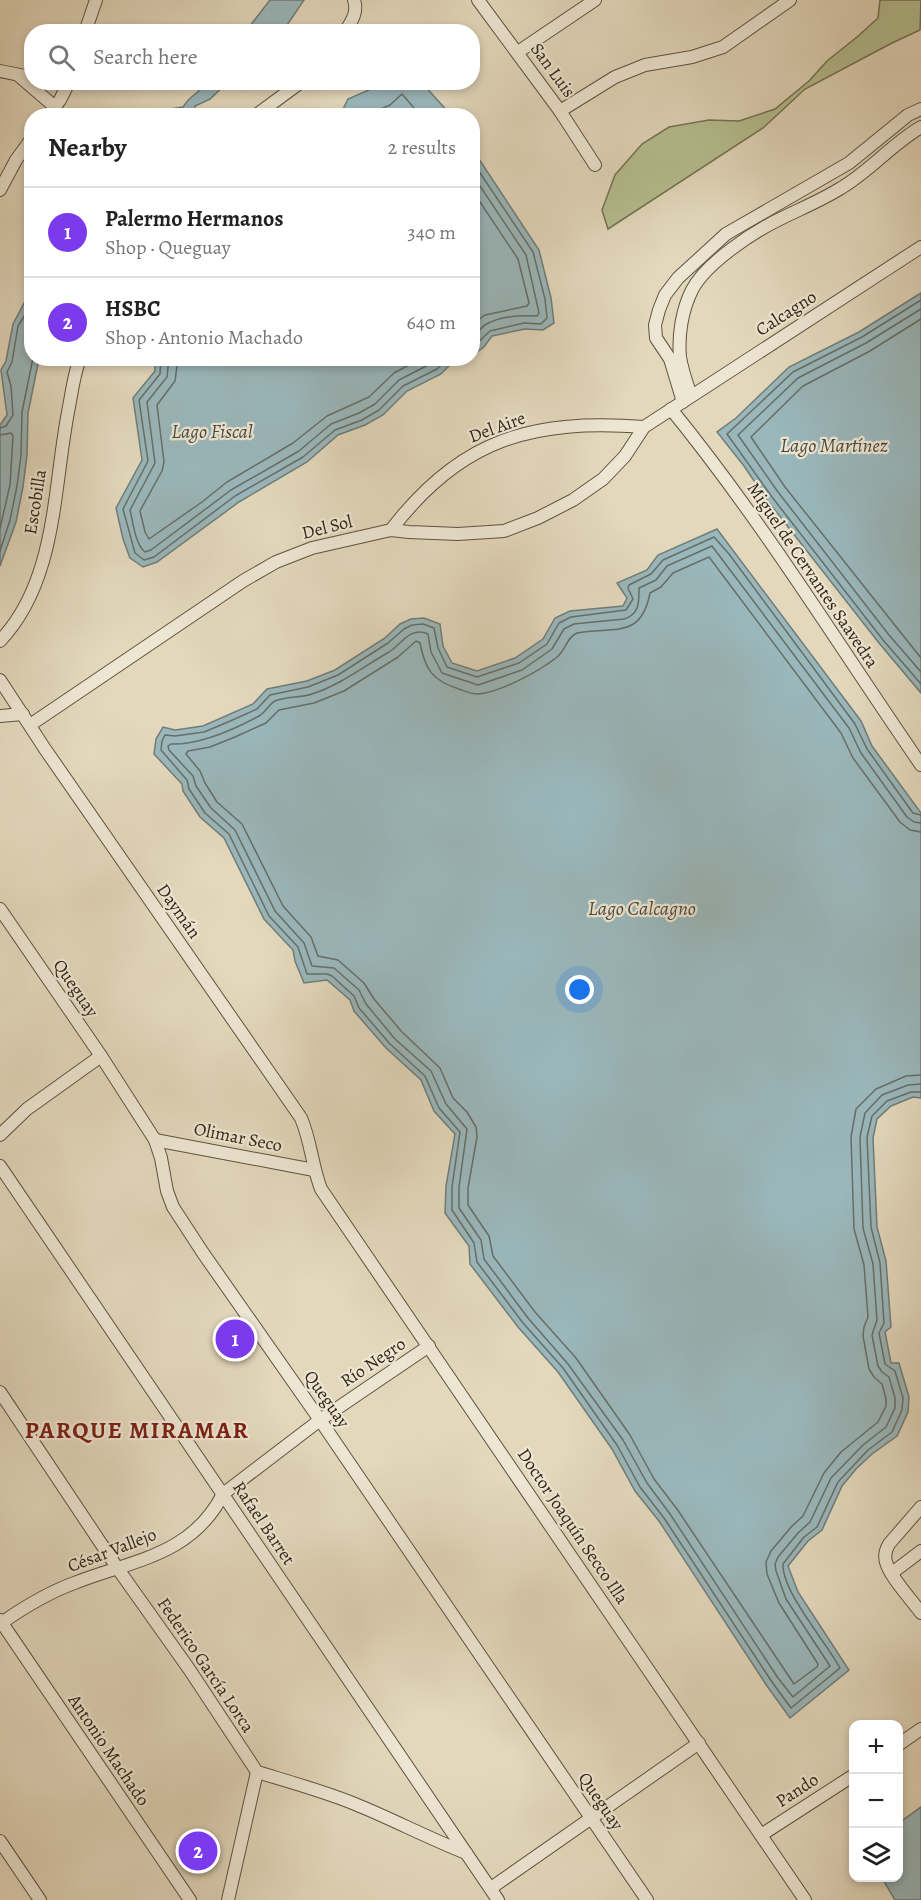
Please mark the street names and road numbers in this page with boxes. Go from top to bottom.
street label: San Luis [525,38,581,102]
street label: Calcagno [751,284,821,342]
street label: Del Aire [465,406,529,448]
street label: Escobilla [18,467,52,536]
street label: Miguel de Cervantes Saavedra [742,477,885,673]
street label: Del Sol [299,509,355,545]
street label: Daymán [151,879,207,943]
street label: Queguay [48,954,105,1022]
street label: Olimar Seco [192,1117,284,1157]
street label: Río Negro [336,1331,410,1393]
street label: Queguay [299,1365,356,1433]
street label: Doctor Joaquín Secco Illa [512,1444,634,1609]
street label: Rafael Barret [227,1477,301,1570]
street label: César Vallejo [64,1522,160,1578]
street label: Federico García Lorca [152,1593,261,1738]
street label: Antonio Machado [62,1689,155,1811]
street label: Queguay [573,1767,630,1835]
street label: Pando [771,1767,823,1813]

